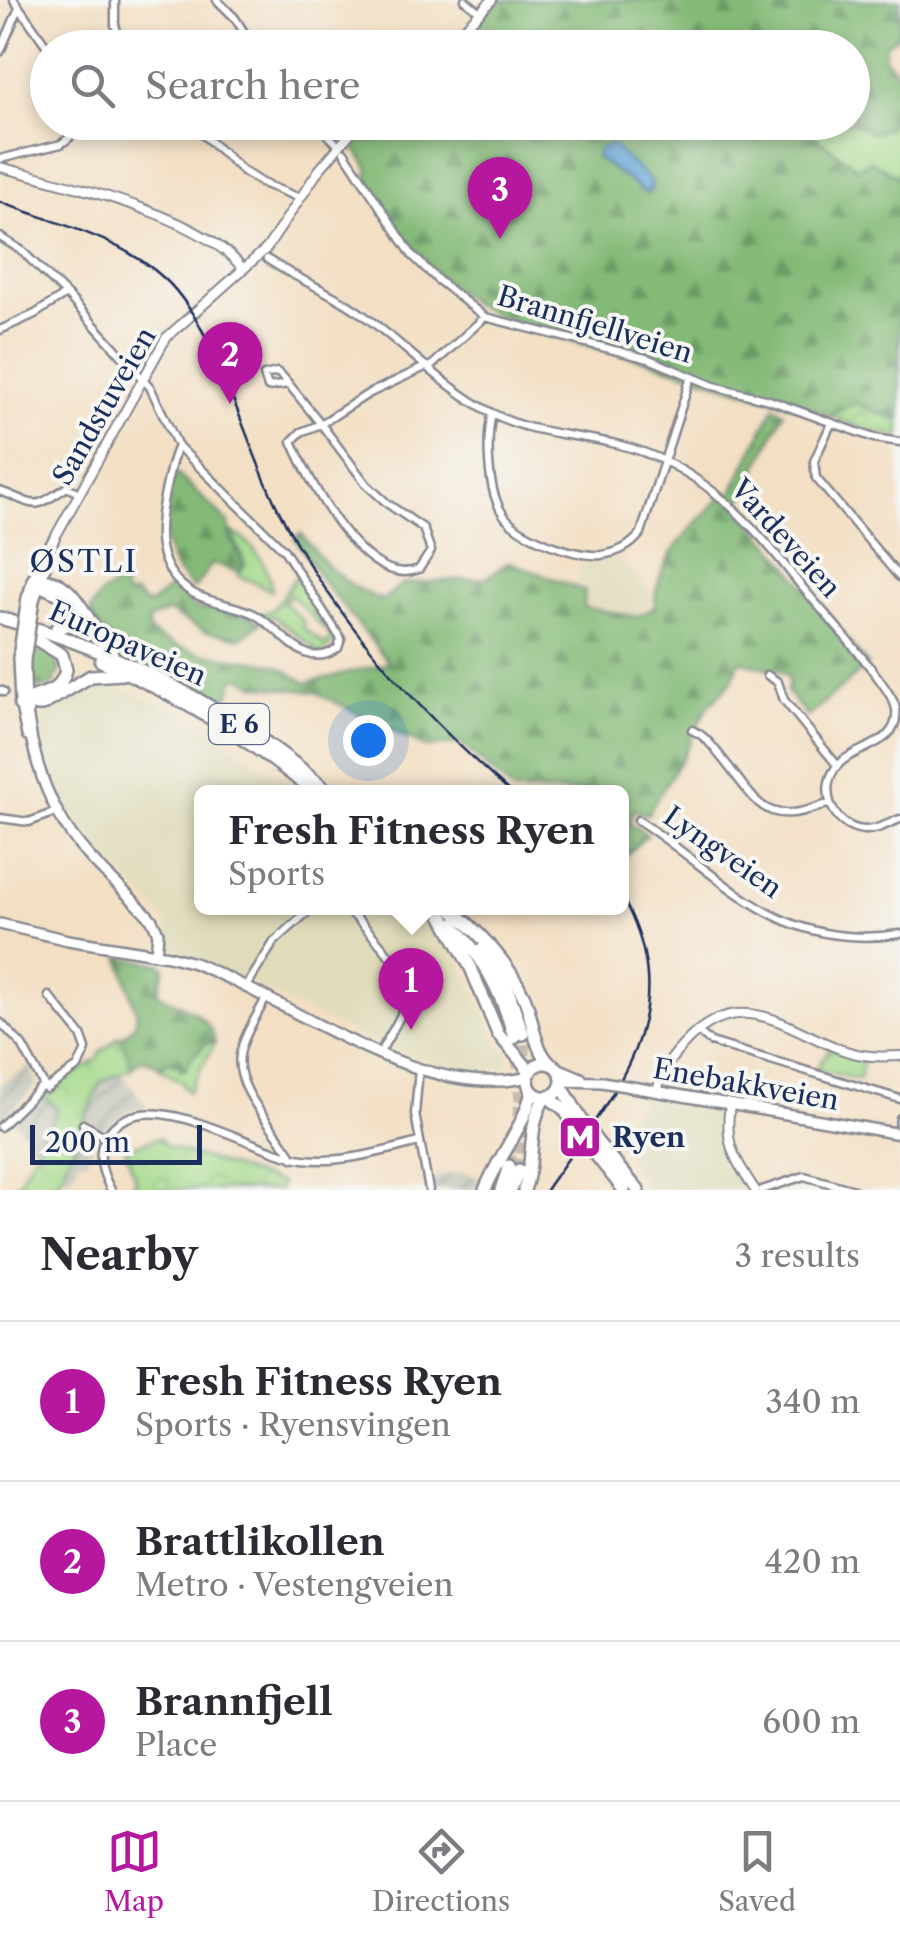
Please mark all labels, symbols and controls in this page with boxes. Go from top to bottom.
search box [30,30,870,140]
icon: search [65,58,120,113]
text: Search here [145,62,360,109]
pin: 3 [468,156,532,239]
street label: Brannfjellveien [493,278,697,371]
street label: Sandstuveien [45,321,163,491]
pin: 2 [198,322,262,404]
street label: Vardeveien [723,471,848,604]
district label: ØSTLI [30,543,138,580]
street label: Europaveien [44,593,212,693]
road number: E 6 [209,704,269,744]
your location [343,715,394,766]
popup [194,785,629,915]
street label: Lyngveien [657,799,789,905]
text: Fresh Fitness Ryen [228,807,595,854]
text: Sports [228,854,325,893]
pin: 1 [378,948,444,1030]
street label: Enebakkveien [651,1051,841,1117]
metro station icon: Ryen [557,1114,603,1160]
scale bar [30,1120,202,1164]
place label: Ryen [612,1120,685,1154]
text: 200 m [45,1125,130,1159]
text: Nearby [40,1229,198,1281]
text: 3 results [734,1236,860,1275]
text: Fresh Fitness Ryen [135,1358,502,1405]
text: 1 [65,1382,80,1421]
text: 340 m [765,1382,860,1421]
text: Sports · Ryensvingen [135,1405,451,1444]
text: Brattlikollen [135,1518,385,1565]
text: 2 [63,1542,82,1581]
text: 420 m [764,1542,860,1581]
text: Metro · Vestengveien [135,1565,453,1604]
text: Brannfjell [135,1678,333,1725]
text: 3 [63,1702,82,1741]
text: 600 m [762,1702,860,1741]
text: Place [135,1725,217,1764]
tab: Map [104,1824,164,1918]
tab: Directions [372,1824,510,1918]
tab: Saved [718,1824,796,1918]

